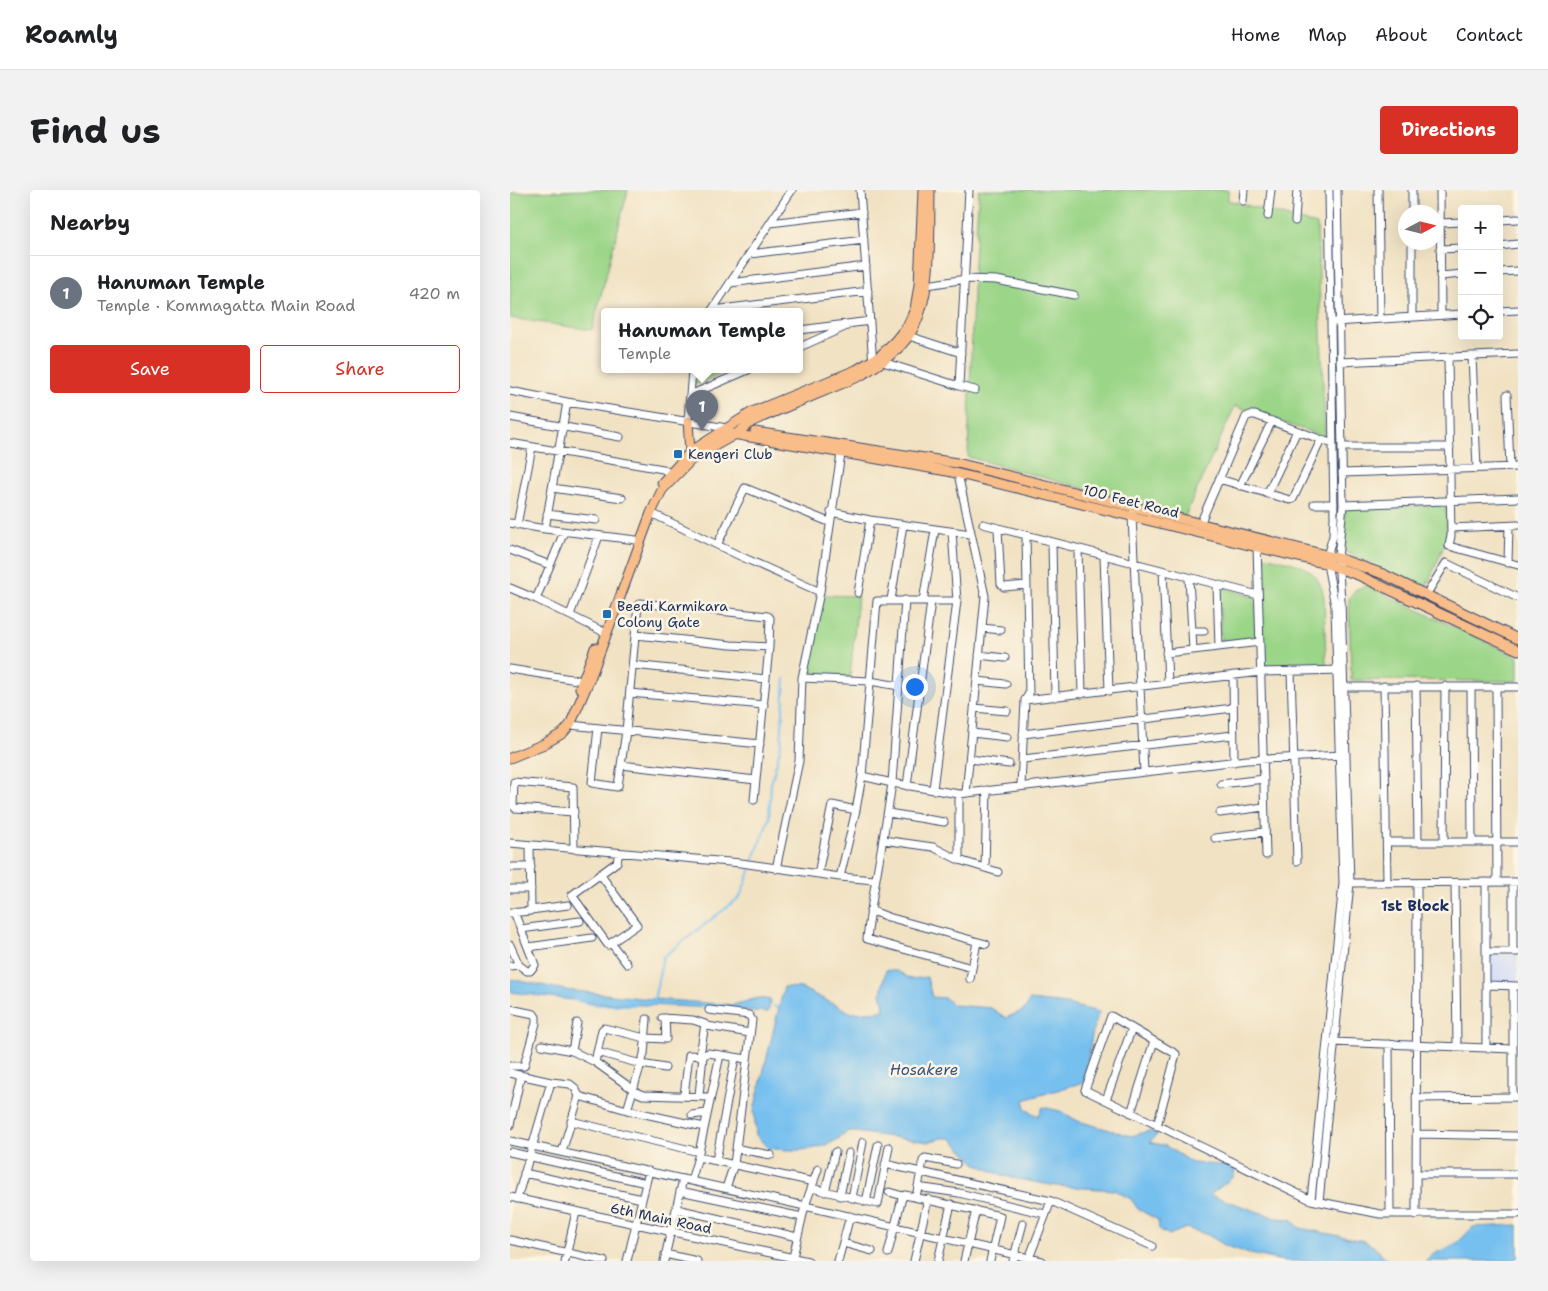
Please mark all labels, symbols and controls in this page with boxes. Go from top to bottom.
text: Roamly [25,19,118,51]
text: Home [1231,23,1280,47]
text: Map [1308,23,1347,47]
text: About [1375,23,1428,47]
text: Contact [1456,23,1523,47]
button: Directions [1380,106,1518,154]
text: Find us [30,107,161,154]
north arrow [1398,205,1443,250]
map controls [1458,205,1503,340]
button: + [1458,205,1503,250]
text: Nearby [50,209,130,237]
button: − [1458,250,1503,295]
text: Hanuman Temple [97,270,265,295]
text: 1 [62,283,70,304]
text: 420 m [409,283,460,304]
text: Temple · Kommagatta Main Road [97,295,355,316]
button: locate [1458,295,1503,340]
popup [601,308,803,373]
text: Hanuman Temple [618,318,786,343]
text: Temple [618,343,671,364]
button: Save [50,345,250,393]
button: Share [260,345,460,393]
pin: 1 [686,390,718,431]
place label: Kengeri Club [688,445,773,463]
marker: Kengeri Club [672,448,684,460]
street label: 100 Feet Road [1081,480,1181,522]
place label: Beedi Karmikara Colony Gate [617,597,728,631]
marker: Beedi Karmikara Colony Gate [601,608,613,620]
your location [902,674,928,700]
district label: 1st Block [1381,896,1449,916]
water label: Hosakere [890,1060,958,1080]
street label: 6th Main Road [609,1198,713,1238]

